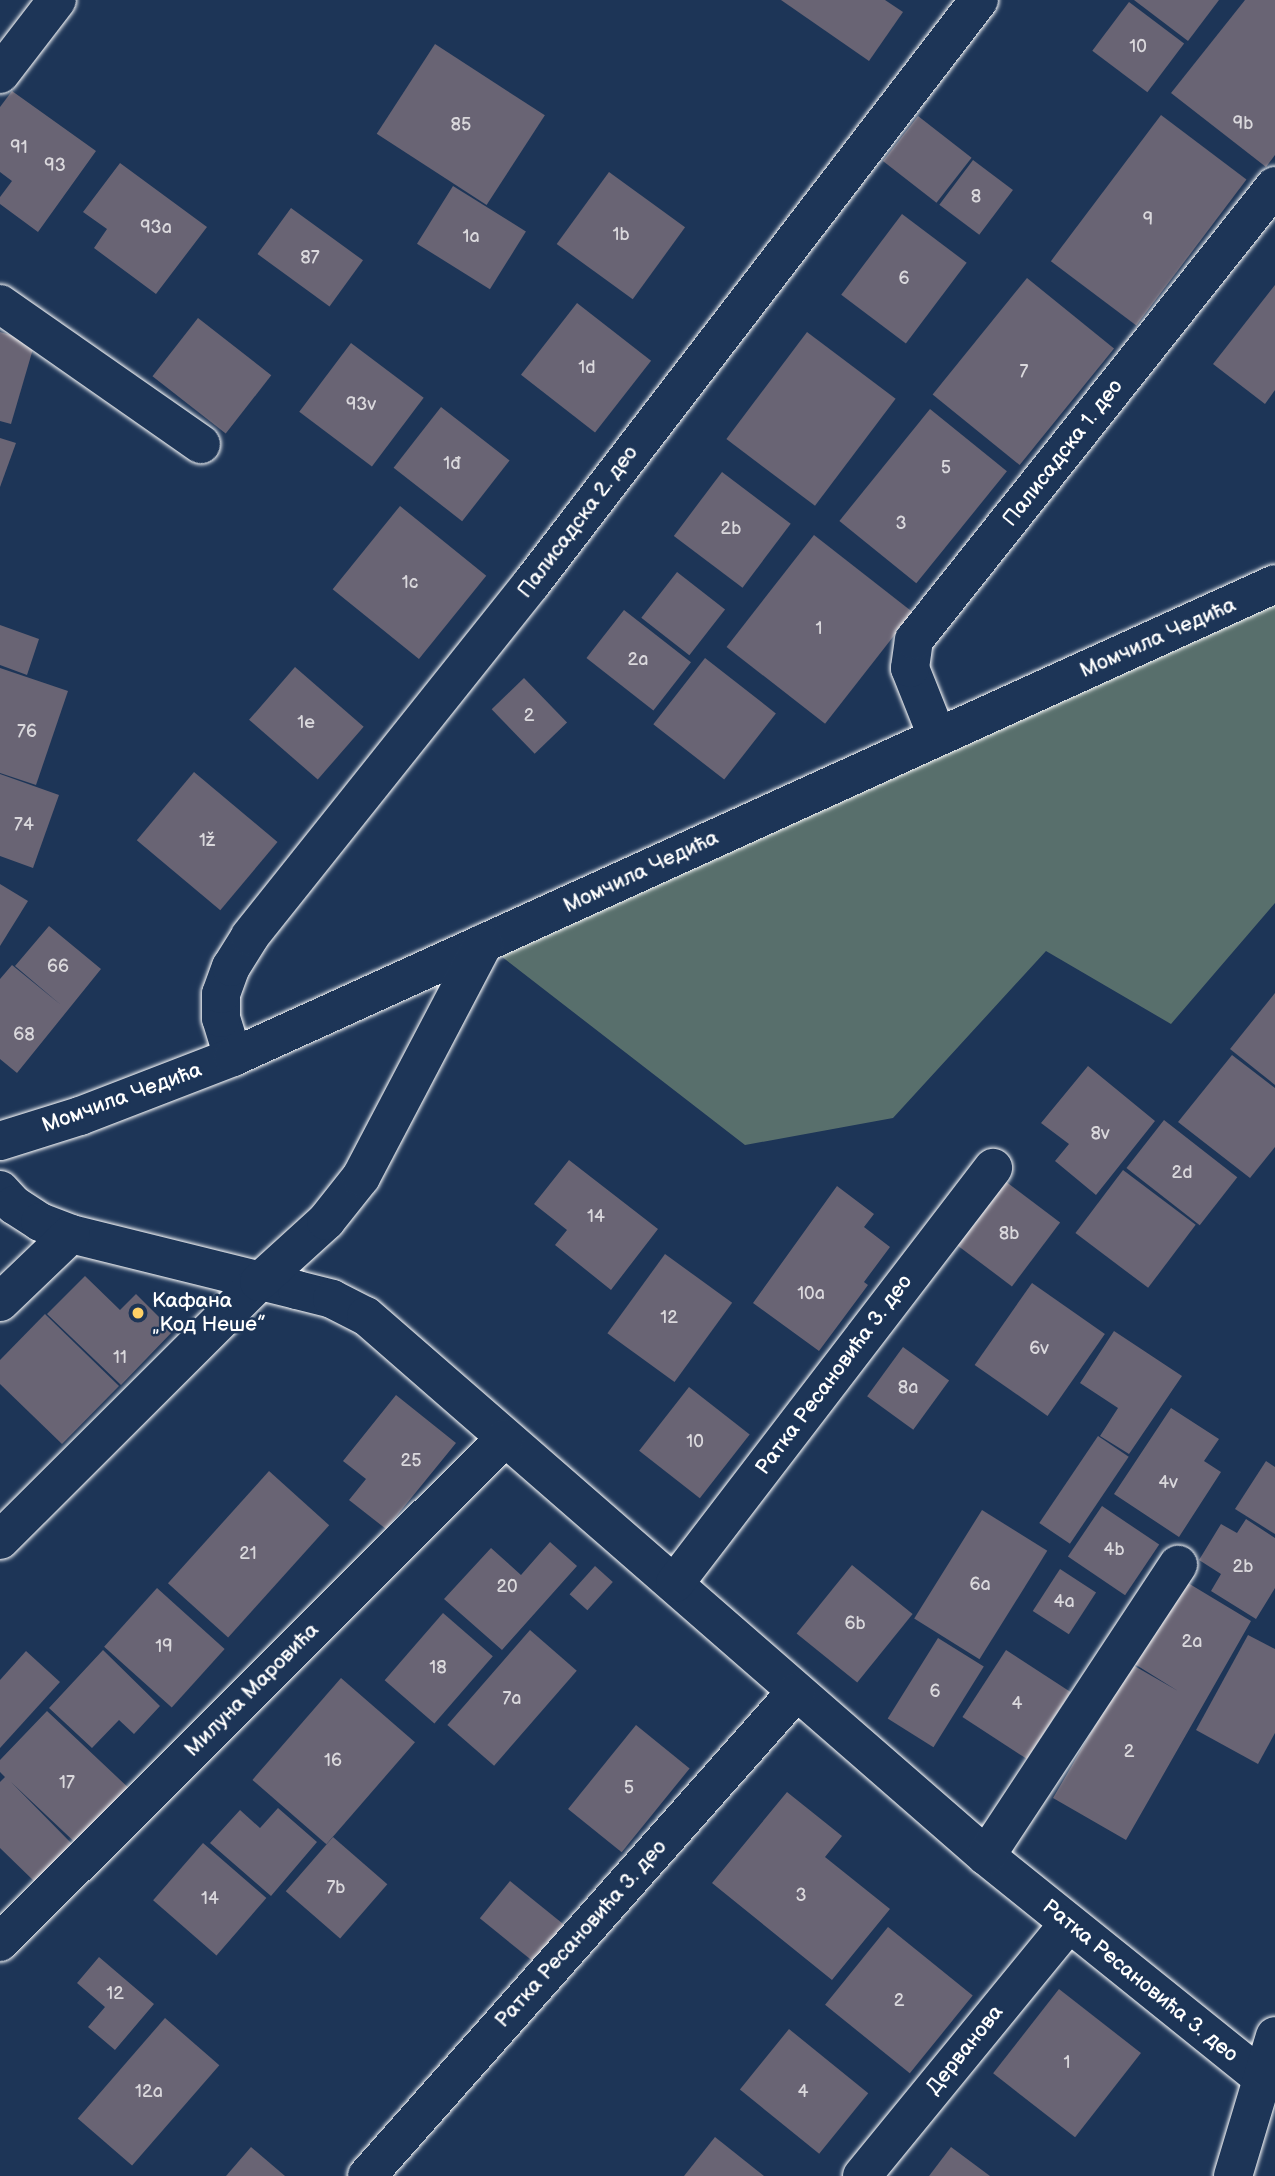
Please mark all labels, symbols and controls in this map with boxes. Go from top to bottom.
house number: 10 [1129,36,1147,58]
house number: 9b [1233,113,1253,135]
house number: 85 [451,114,471,136]
house number: 91 [10,137,28,159]
house number: 93 [44,155,66,177]
house number: 8 [971,186,981,208]
house number: 9 [1143,209,1153,231]
house number: 93a [140,217,172,239]
house number: 1b [612,224,630,246]
house number: 1a [462,226,480,248]
house number: 87 [300,247,320,269]
house number: 6 [899,268,909,290]
house number: 1d [578,357,596,379]
house number: 7 [1020,361,1028,383]
street label: Палисадска 1. део [998,374,1128,532]
house number: 93v [346,394,376,416]
street label: Палисадска 2. део [513,441,643,603]
house number: 1đ [443,453,461,475]
house number: 5 [941,457,951,479]
house number: 3 [895,513,907,535]
house number: 2b [721,518,741,540]
house number: 1c [402,572,418,594]
street label: Момчила Чедића [1076,592,1240,684]
house number: 1 [816,618,822,640]
house number: 2a [628,649,648,671]
house number: 2 [524,705,534,727]
house number: 1e [297,712,315,734]
house number: 76 [17,721,37,743]
house number: 74 [14,814,34,836]
street label: Момчила Чедића [560,825,722,919]
house number: 1ž [199,830,215,852]
house number: 66 [47,956,69,978]
house number: 68 [13,1024,35,1046]
street label: Момчила Чедића [39,1057,205,1139]
house number: 8v [1090,1123,1110,1145]
house number: 2d [1172,1162,1192,1184]
house number: 14 [587,1206,605,1228]
house number: 8b [999,1223,1019,1245]
street label: Ратка Ресановића 3. део [750,1270,918,1480]
house number: 10a [797,1283,825,1305]
place label: Кафана „Код Неше” [152,1288,266,1338]
marker: Кафана „Код Неше” [130,1305,146,1321]
house number: 12 [660,1307,678,1329]
house number: 6v [1029,1338,1049,1360]
house number: 11 [113,1347,127,1369]
house number: 8a [898,1377,918,1399]
house number: 10 [686,1431,704,1453]
house number: 25 [401,1450,421,1472]
house number: 4v [1158,1472,1178,1494]
house number: 4b [1103,1539,1125,1561]
house number: 21 [239,1543,257,1565]
house number: 2b [1233,1556,1253,1578]
house number: 6a [969,1574,991,1596]
house number: 20 [496,1576,518,1598]
house number: 4a [1053,1591,1075,1613]
house number: 6b [844,1613,866,1635]
street label: Милуна Маровића [180,1618,324,1762]
house number: 2a [1182,1631,1202,1653]
house number: 19 [155,1636,173,1658]
house number: 18 [429,1657,447,1679]
house number: 6 [930,1681,940,1703]
house number: 7a [502,1688,522,1710]
house number: 4 [1012,1693,1022,1715]
house number: 2 [1124,1741,1134,1763]
house number: 16 [324,1750,342,1772]
house number: 17 [59,1772,75,1794]
house number: 5 [624,1777,634,1799]
street label: Ратка Ресановића 3. део [490,1835,672,2033]
house number: 7b [327,1877,345,1899]
house number: 3 [795,1885,807,1907]
house number: 14 [201,1888,219,1910]
street label: Ратка Ресановића 3. део [1037,1894,1243,2068]
house number: 12 [106,1983,124,2005]
house number: 2 [894,1990,904,2012]
street label: Дерванова [921,2000,1009,2100]
house number: 1 [1064,2052,1070,2074]
house number: 12a [135,2081,163,2103]
house number: 4 [798,2081,808,2103]

